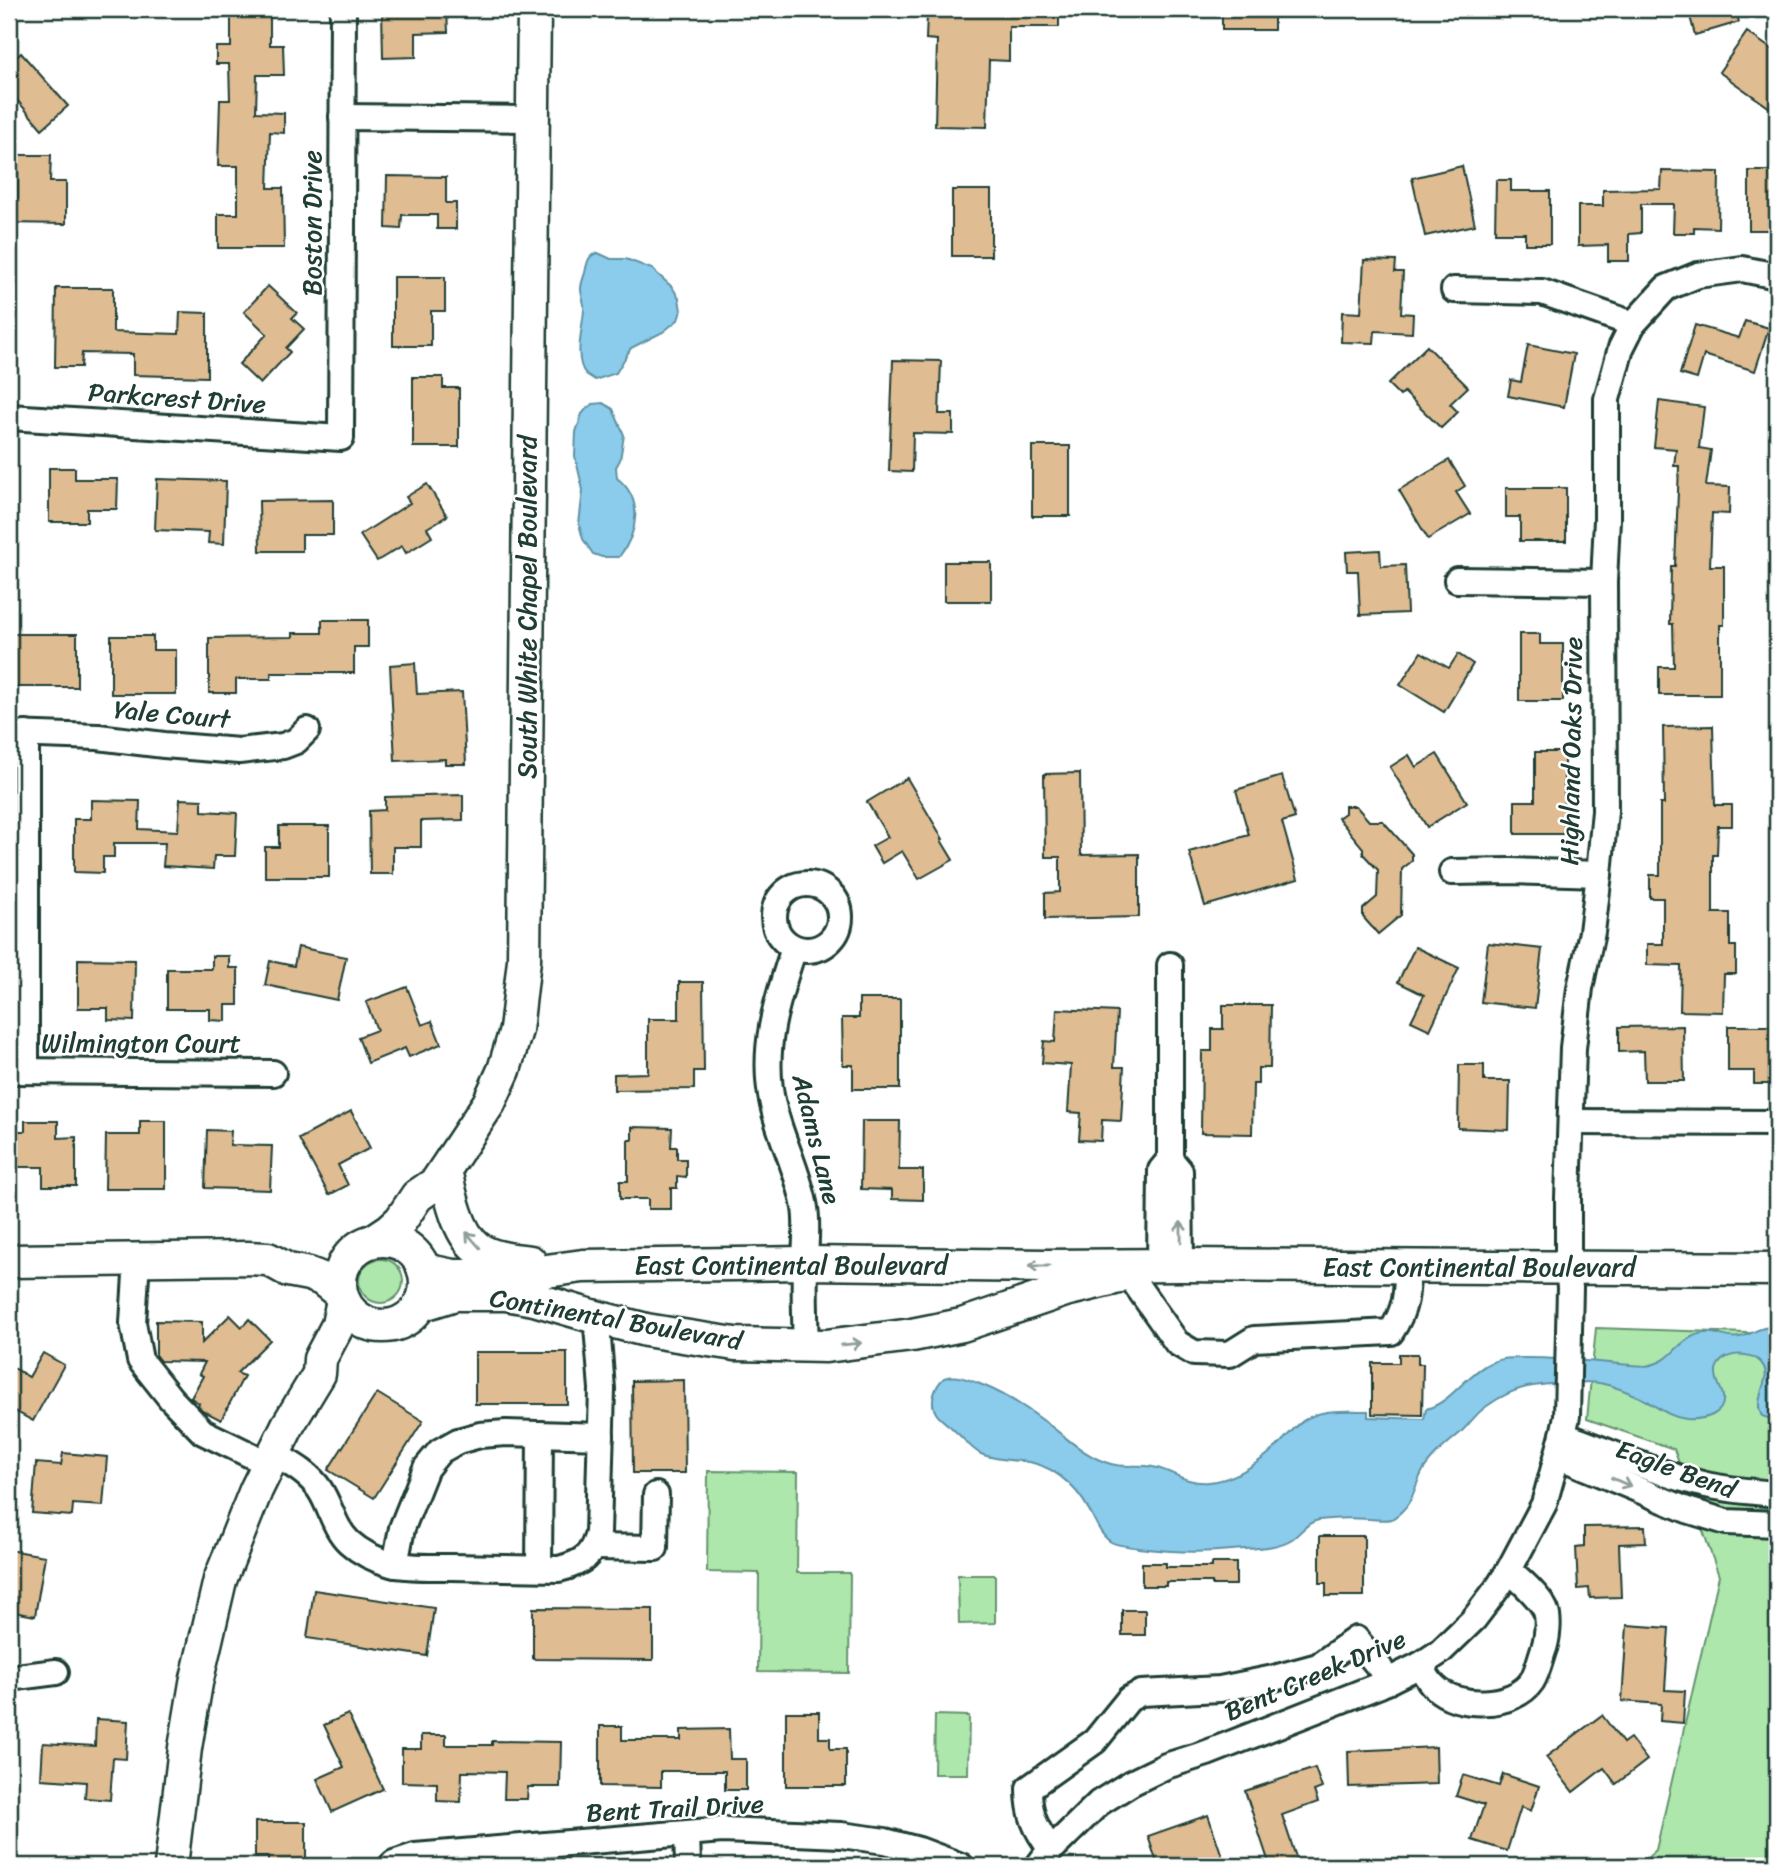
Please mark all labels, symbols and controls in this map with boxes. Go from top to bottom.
street label: Boston Drive [289,150,335,296]
street label: Parkcrest Drive [86,369,268,427]
street label: South White Chapel Boulevard [504,433,550,779]
street label: Highland Oaks Drive [1546,636,1596,866]
street label: Yale Court [112,686,233,742]
street label: Wilmington Court [41,1020,241,1066]
street label: Adams Lane [778,1068,855,1209]
one-way arrow [1174,1220,1188,1243]
one-way arrow [465,1231,481,1249]
street label: East Continental Boulevard [634,1242,950,1288]
street label: East Continental Boulevard [1322,1244,1638,1290]
one-way arrow [1028,1259,1051,1273]
street label: Continental Boulevard [486,1274,748,1364]
one-way arrow [839,1337,862,1350]
street label: Eagle Bend [1609,1426,1745,1513]
one-way arrow [1610,1477,1631,1490]
street label: Bent Creek Drive [1217,1616,1413,1734]
street label: Bent Trail Drive [585,1780,765,1836]

